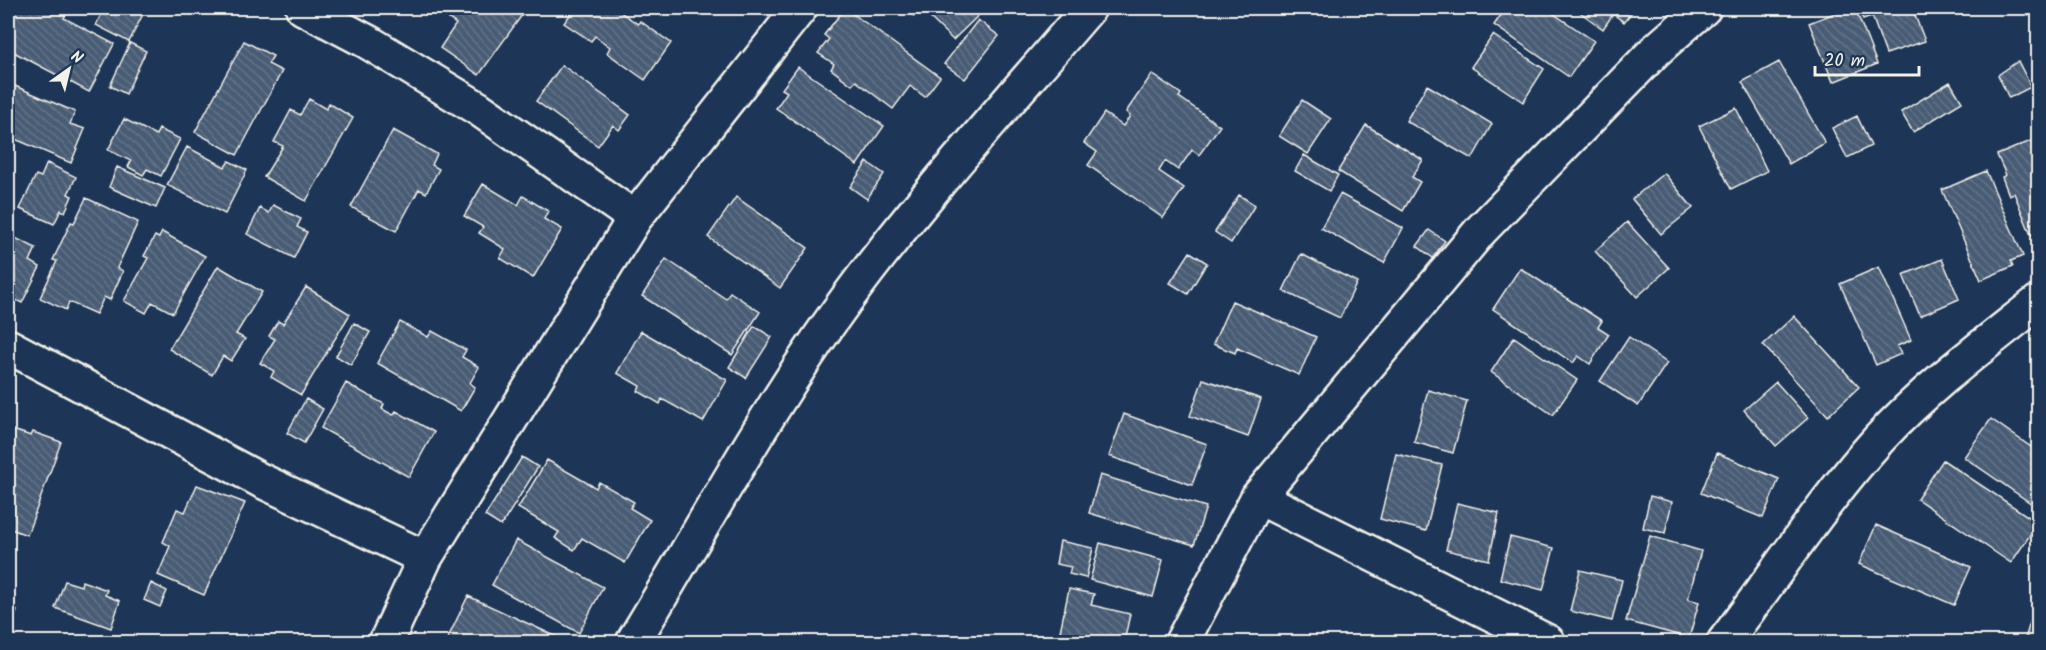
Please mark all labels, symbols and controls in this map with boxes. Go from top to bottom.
north arrow [39,39,99,99]
scale bar [1815,39,1918,77]
text: N [65,45,88,71]
text: 20 m [1824,47,1865,76]

